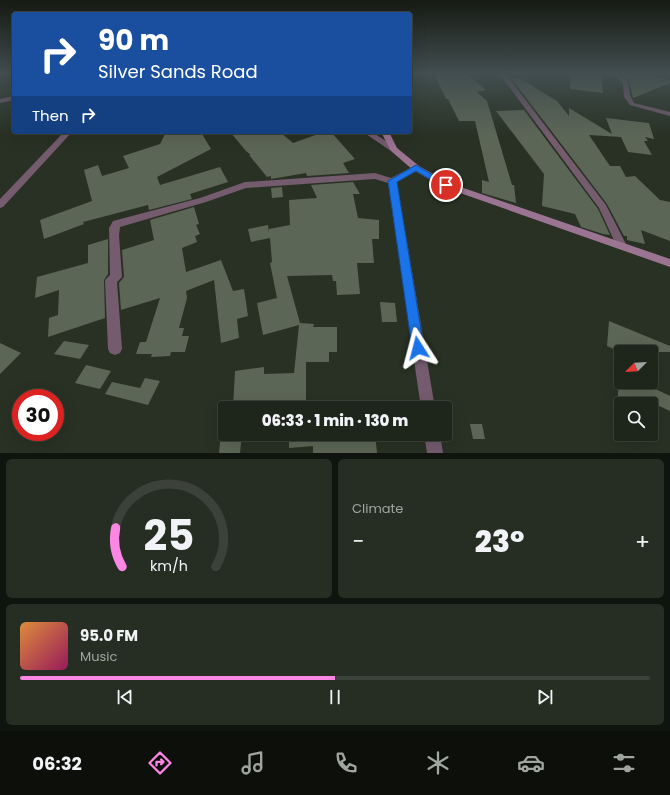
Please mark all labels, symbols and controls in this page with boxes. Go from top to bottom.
text: 90 m [98,21,169,60]
icon: right [32,28,84,80]
text: Silver Sands Road [98,59,258,84]
icon: right [77,104,99,126]
text: Then [32,105,69,126]
pin [429,168,463,202]
icon: arrive [435,174,457,196]
position arrow [397,327,439,369]
north arrow [614,345,658,389]
map controls [614,345,658,441]
speed limit sign: 30 [12,389,64,441]
button: search [614,397,658,441]
text: 06:33 · 1 min · 130 m [262,410,408,431]
text: Climate [352,499,403,518]
text: 25 [144,505,194,564]
text: 23° [475,520,524,563]
text: − [352,526,364,557]
text: + [635,526,650,557]
text: km/h [150,555,188,575]
text: 95.0 FM [80,625,138,646]
text: Music [80,647,117,666]
icon: previous [114,686,136,708]
icon: pause [324,686,346,708]
icon: next [534,686,556,708]
icon: directions [146,749,174,777]
icon: music [239,749,267,777]
icon: phone [332,749,360,777]
icon: climate [424,749,452,777]
icon: car [517,749,545,777]
icon: filters [610,749,638,777]
text: 06:32 [32,751,82,776]

